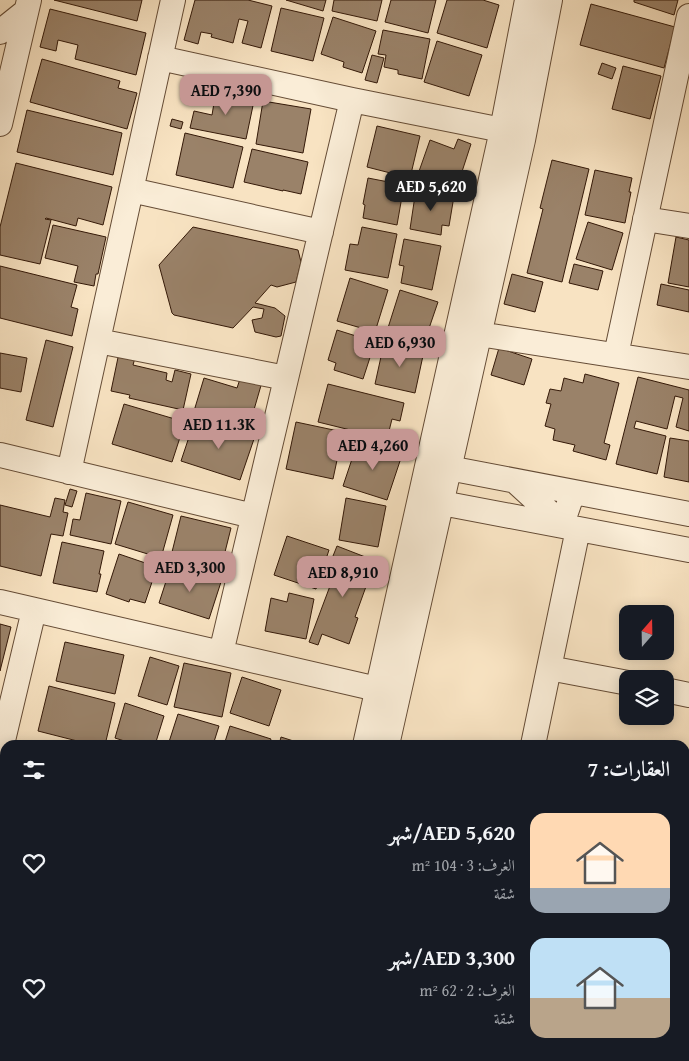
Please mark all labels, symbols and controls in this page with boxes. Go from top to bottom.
pin: AED 7,390 [169,74,283,116]
text: AED 7,390 [191,78,261,102]
pin: AED 5,620 [374,170,488,212]
text: AED 5,620 [396,174,466,198]
pin: AED 6,930 [343,326,457,368]
text: AED 6,930 [365,330,435,354]
pin: AED 11.3K [162,408,276,450]
text: AED 11.3K [183,412,255,436]
pin: AED 4,260 [316,428,430,471]
text: AED 4,260 [338,433,408,457]
pin: AED 3,300 [133,550,247,593]
text: AED 3,300 [155,555,225,579]
pin: AED 8,910 [286,556,400,598]
text: AED 8,910 [308,560,378,584]
north arrow [619,605,674,660]
map controls [619,605,674,725]
button: layers [619,670,674,725]
text: العقارات: 7 [588,753,670,784]
icon: filters [20,756,48,784]
text: AED 5,620/شهر [388,817,515,848]
icon: home [570,833,630,893]
icon: heart [20,849,48,877]
text: الغرف: 3 · 104 m² [412,853,515,877]
text: شقة [494,881,515,905]
text: AED 3,300/شهر [388,942,515,973]
icon: home [570,958,630,1018]
icon: heart [20,974,48,1002]
text: الغرف: 2 · 62 m² [419,978,515,1002]
text: شقة [494,1006,515,1030]

